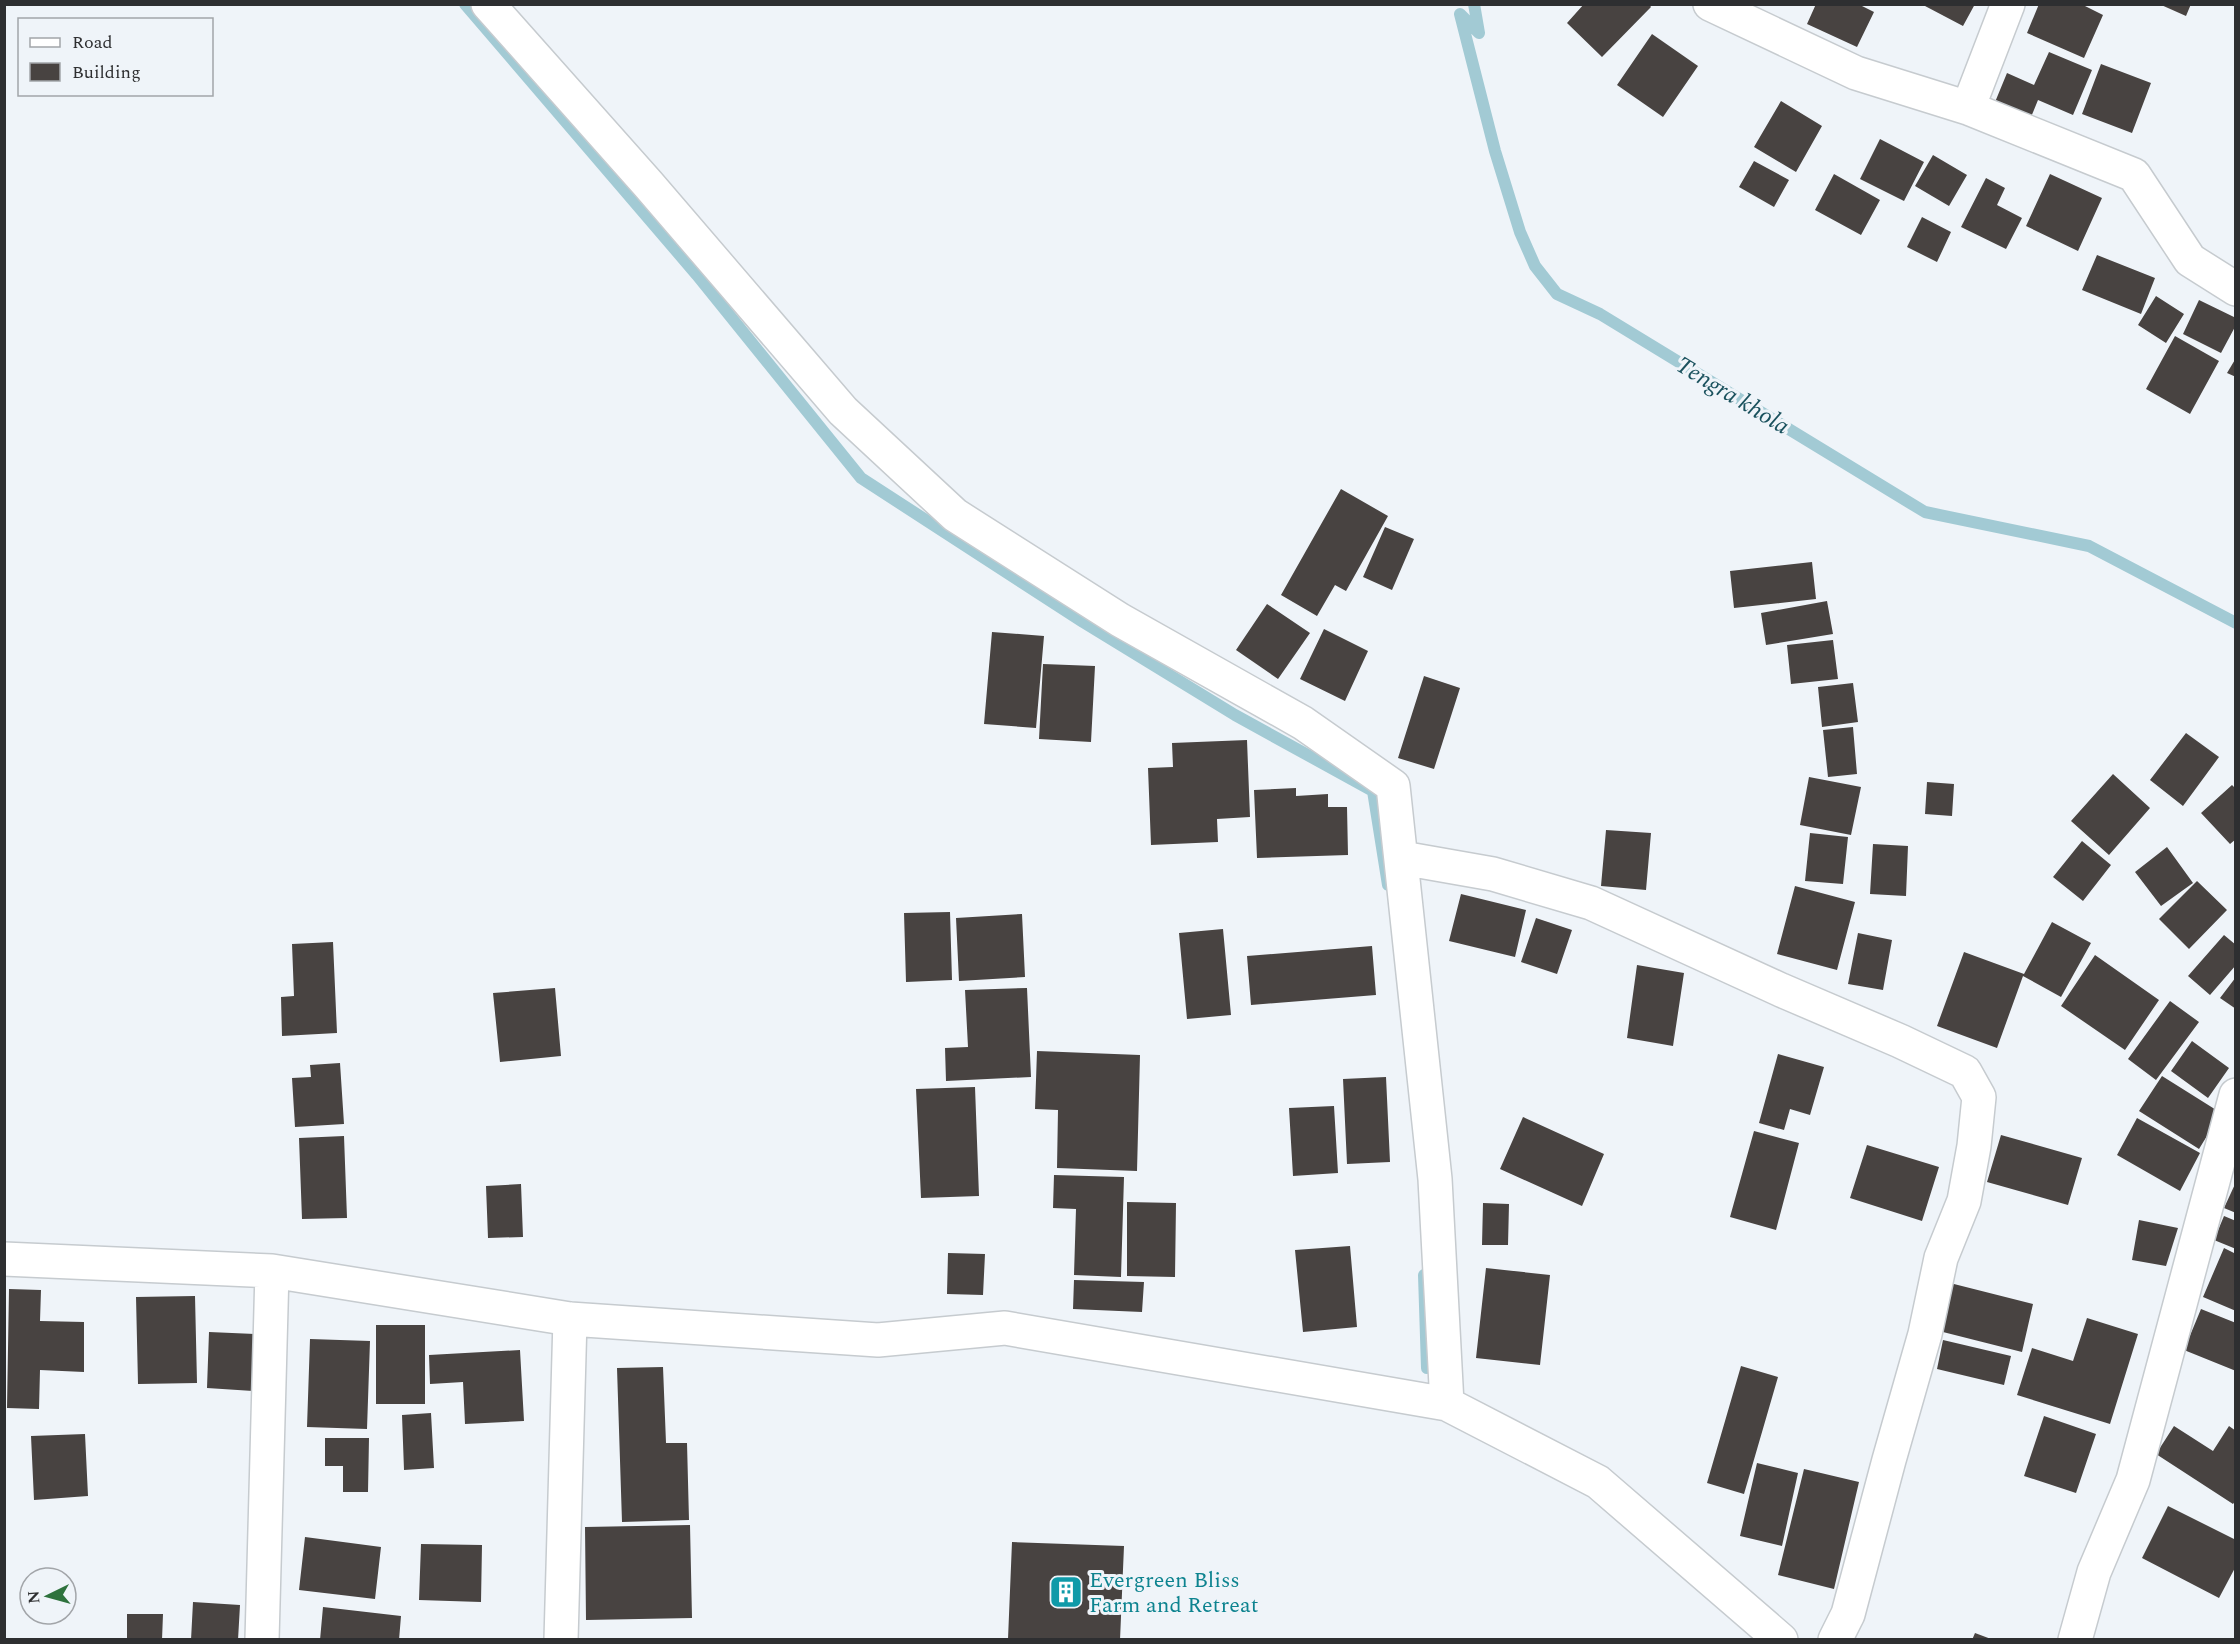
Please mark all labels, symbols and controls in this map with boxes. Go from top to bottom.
legend [18,18,213,96]
text: Road [72,29,113,56]
text: Building [72,59,141,86]
water label: Tengra khola [1669,348,1796,444]
place label: Evergreen Bliss Farm and Retreat [1089,1564,1259,1622]
north arrow [18,1566,78,1626]
building icon: Evergreen Bliss Farm and Retreat [1048,1574,1084,1610]
text: N [22,1590,47,1605]

